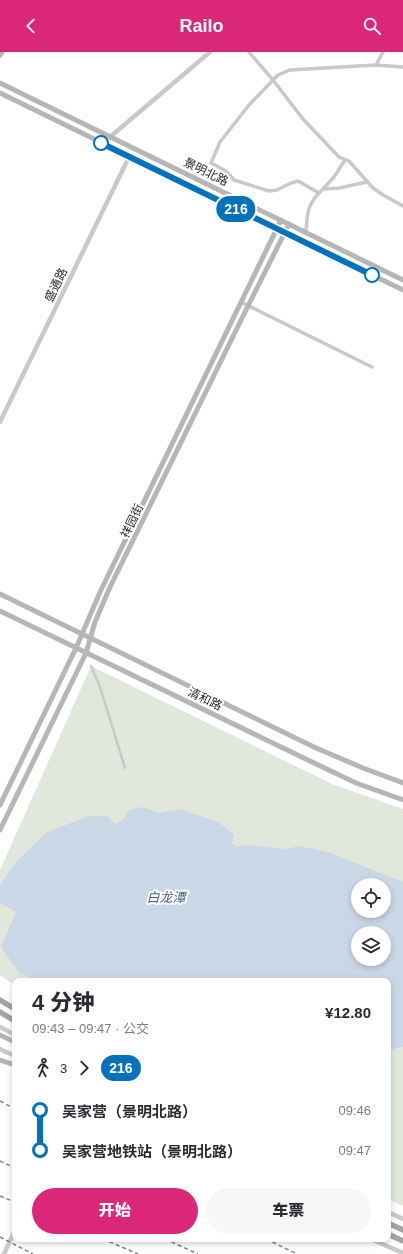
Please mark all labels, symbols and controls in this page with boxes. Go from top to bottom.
icon: back [20,15,42,37]
icon: search [361,15,383,37]
text: Railo [179,16,224,36]
unlabelled marker [93,135,109,151]
street label: 景明北路 [181,155,231,189]
line badge: 216 [213,196,259,222]
text: 216 [224,201,248,217]
street label: 盛通路 [42,266,70,304]
unlabelled marker [364,267,380,283]
street label: 祥园街 [118,502,146,540]
street label: 清和路 [186,685,224,713]
map controls [351,878,391,966]
button: locate [351,878,391,918]
water label: 白龙潭 [146,890,187,905]
button: layers [351,926,391,966]
text: 4 分钟 [32,990,94,1015]
text: ¥12.80 [325,1004,371,1021]
text: 09:43 – 09:47 · 公交 [32,1021,149,1036]
icon: walk [32,1057,54,1079]
icon: forward [73,1057,95,1079]
text: 216 [109,1060,133,1076]
text: 3 [60,1061,67,1076]
text: 吴家营（景明北路） [62,1103,197,1120]
text: 09:46 [338,1103,371,1118]
text: 吴家营地铁站（景明北路） [62,1143,242,1160]
text: 09:47 [338,1143,371,1158]
button: 开始 [32,1188,198,1234]
button: 车票 [206,1188,371,1234]

